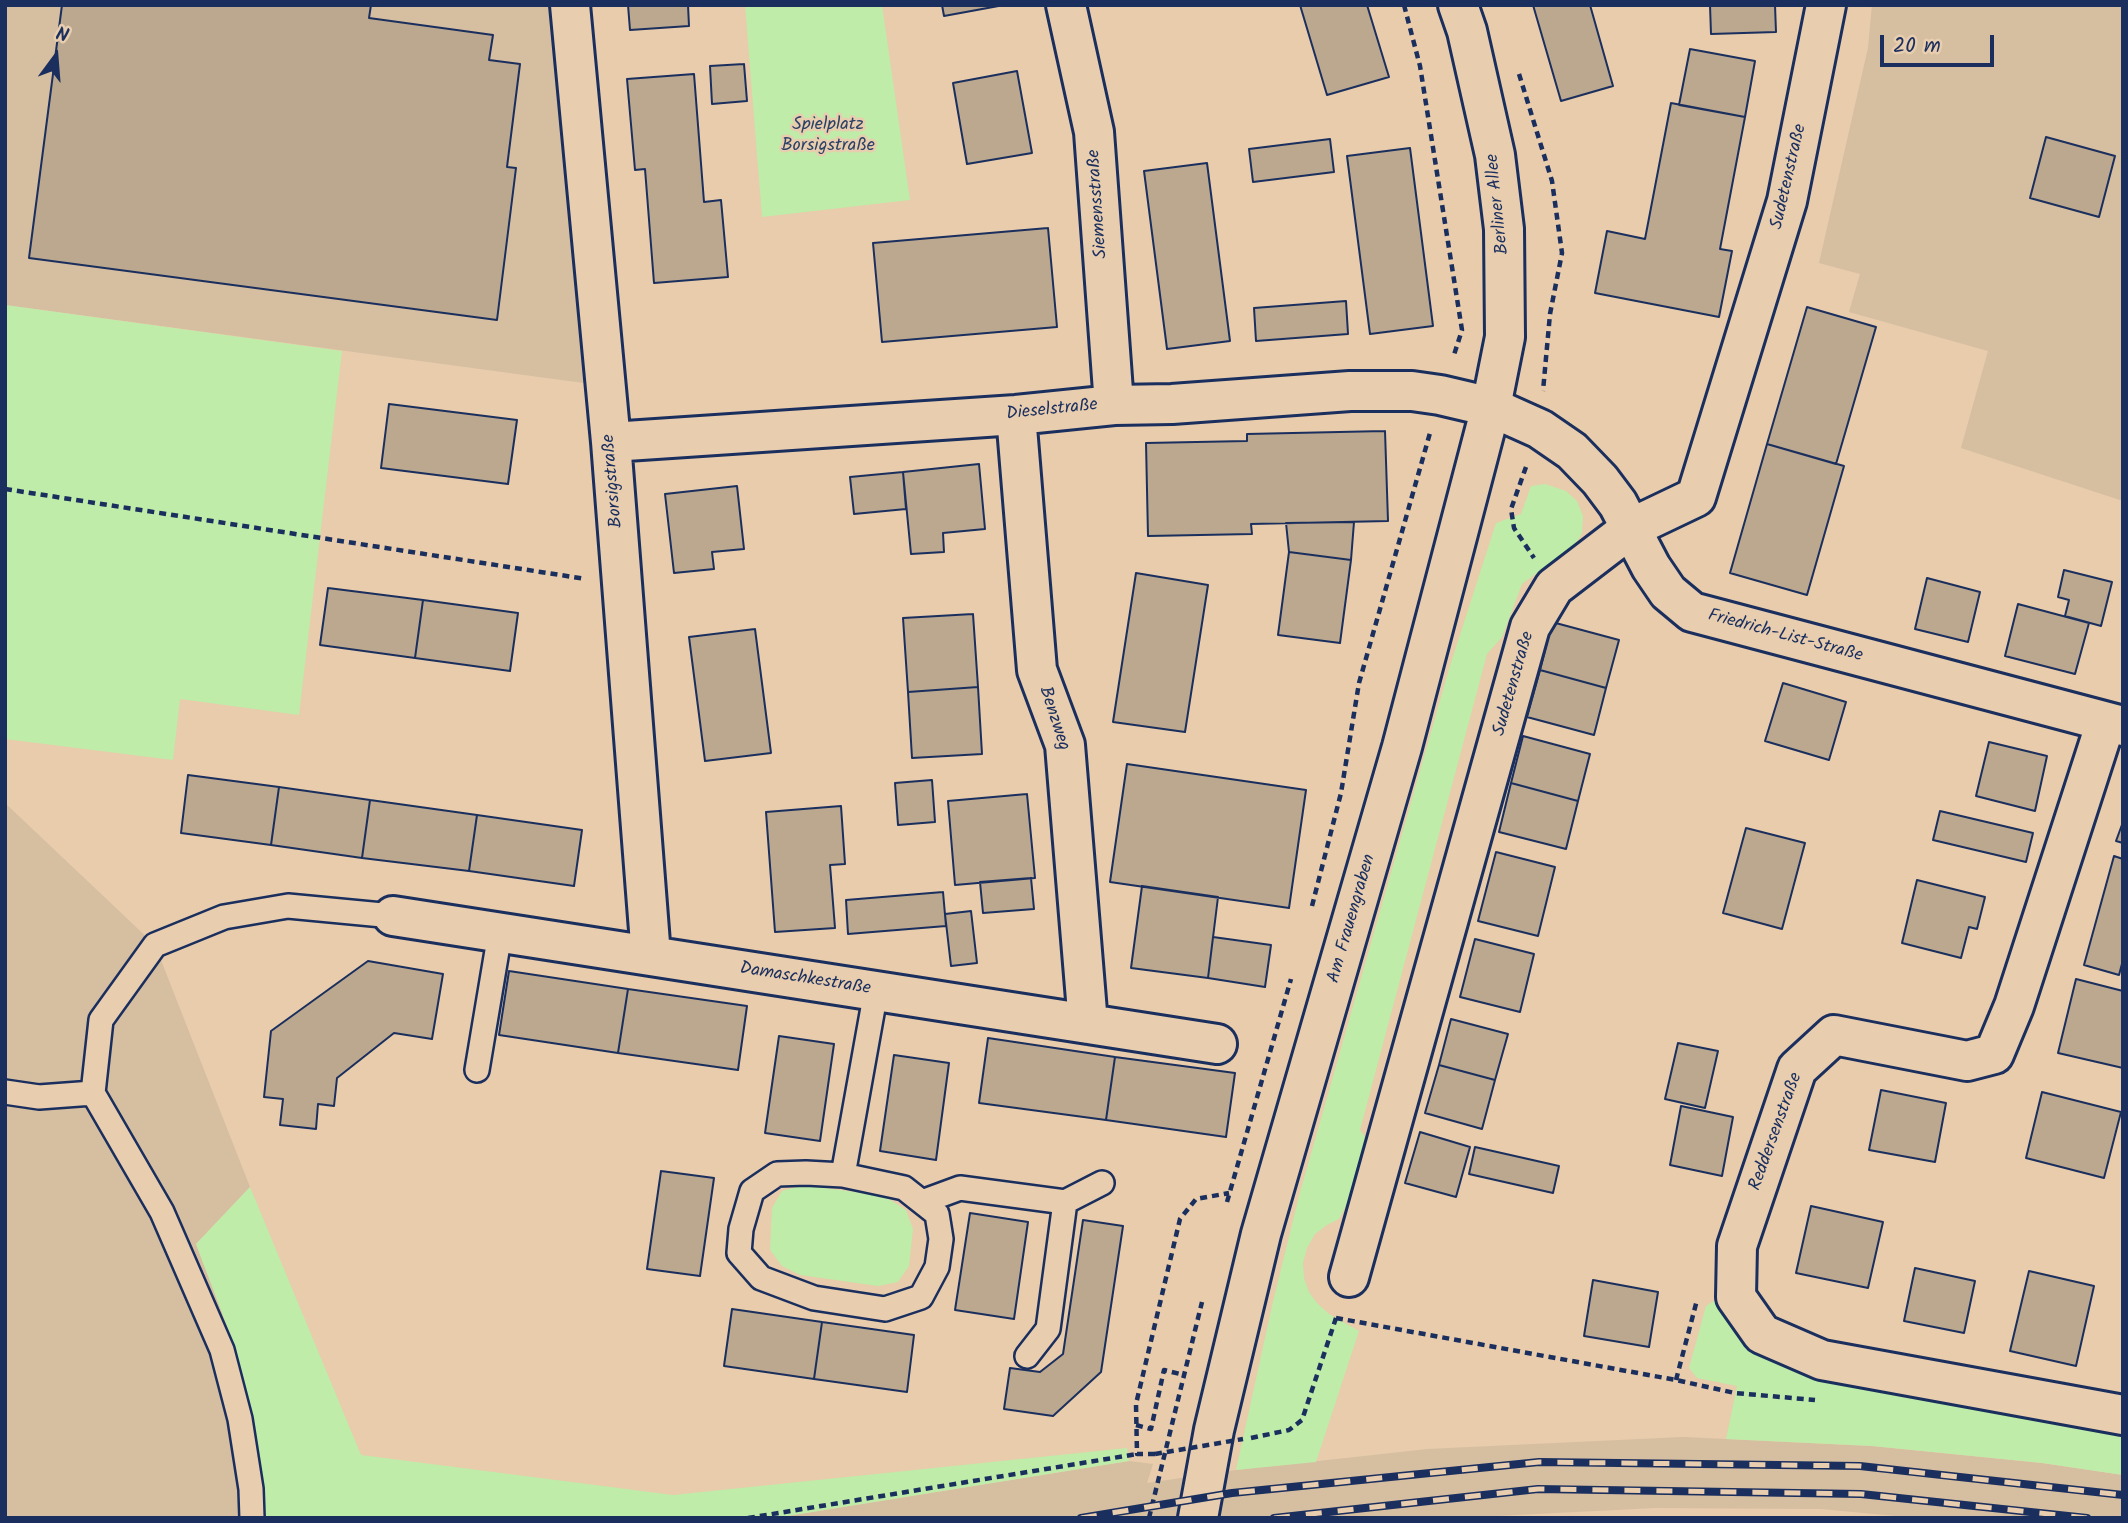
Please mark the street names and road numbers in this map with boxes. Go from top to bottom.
street label: Sudetenstraße [1767,122,1813,232]
street label: Siemensstraße [1084,149,1114,259]
street label: Berliner Allee [1483,153,1515,255]
street label: Dieselstraße [1005,395,1099,427]
street label: Borsigstraße [599,433,629,529]
street label: Friedrich-List-Straße [1705,606,1865,668]
street label: Sudetenstraße [1490,629,1540,739]
street label: Benzweg [1033,684,1073,754]
street label: Am Frauengraben [1324,852,1382,986]
street label: Damaschkestraße [738,959,872,1001]
street label: Reddersenstraße [1746,1070,1808,1194]

